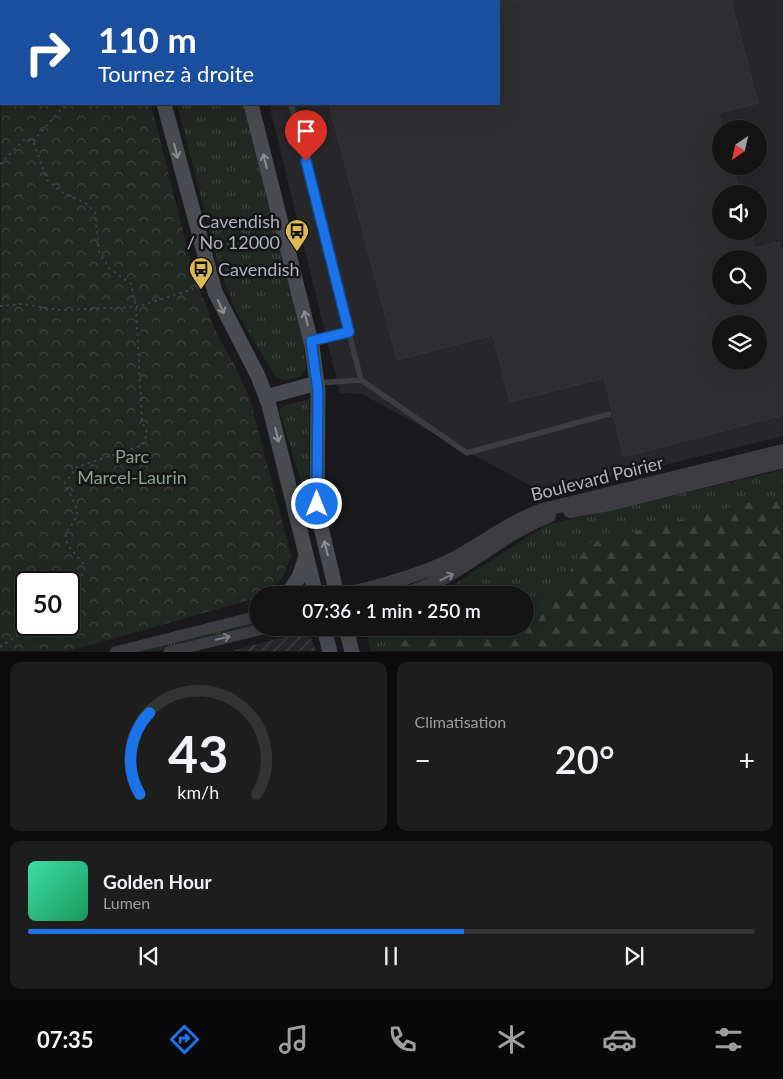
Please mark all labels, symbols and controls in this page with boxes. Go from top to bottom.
text: 110 m [98,18,197,60]
icon: right [15,20,80,85]
text: Tournez à droite [98,60,254,87]
pin [285,110,327,161]
icon: arrive [292,117,320,145]
north arrow [712,120,768,175]
map controls [712,120,767,370]
one-way arrow [172,142,182,158]
one-way arrow [260,153,270,169]
button: sound [712,185,767,240]
place label: Cavendish / No 12000 [187,210,280,253]
bus stop icon: Cavendish / No 12000 [284,218,310,252]
button: search [712,250,767,305]
bus stop icon: Cavendish [188,256,214,290]
place label: Cavendish [218,258,300,280]
one-way arrow [217,299,227,314]
one-way arrow [300,310,310,326]
button: layers [712,315,767,370]
one-way arrow [273,426,282,442]
park label: Parc Marcel-Laurin [77,445,187,488]
street label: Boulevard Poirier [528,451,666,505]
position arrow [290,477,342,529]
one-way arrow [321,540,330,556]
speed limit sign: 50 [15,571,80,636]
one-way arrow [439,572,454,582]
text: 07:36 · 1 min · 250 m [302,599,481,622]
one-way arrow [214,633,230,642]
text: Climatisation [415,712,506,731]
text: 43 [168,722,228,784]
text: 20° [555,736,615,782]
text: − [415,743,431,777]
text: + [739,743,755,777]
text: km/h [177,781,219,803]
text: Golden Hour [103,870,212,893]
text: Lumen [103,893,150,912]
icon: previous [135,942,163,970]
icon: pause [377,942,405,970]
icon: next [620,942,648,970]
icon: directions [167,1022,202,1057]
icon: music [276,1022,311,1057]
icon: phone [385,1022,420,1057]
icon: climate [494,1022,529,1057]
icon: car [602,1022,637,1057]
icon: filters [711,1022,746,1057]
text: 07:35 [37,1026,94,1053]

